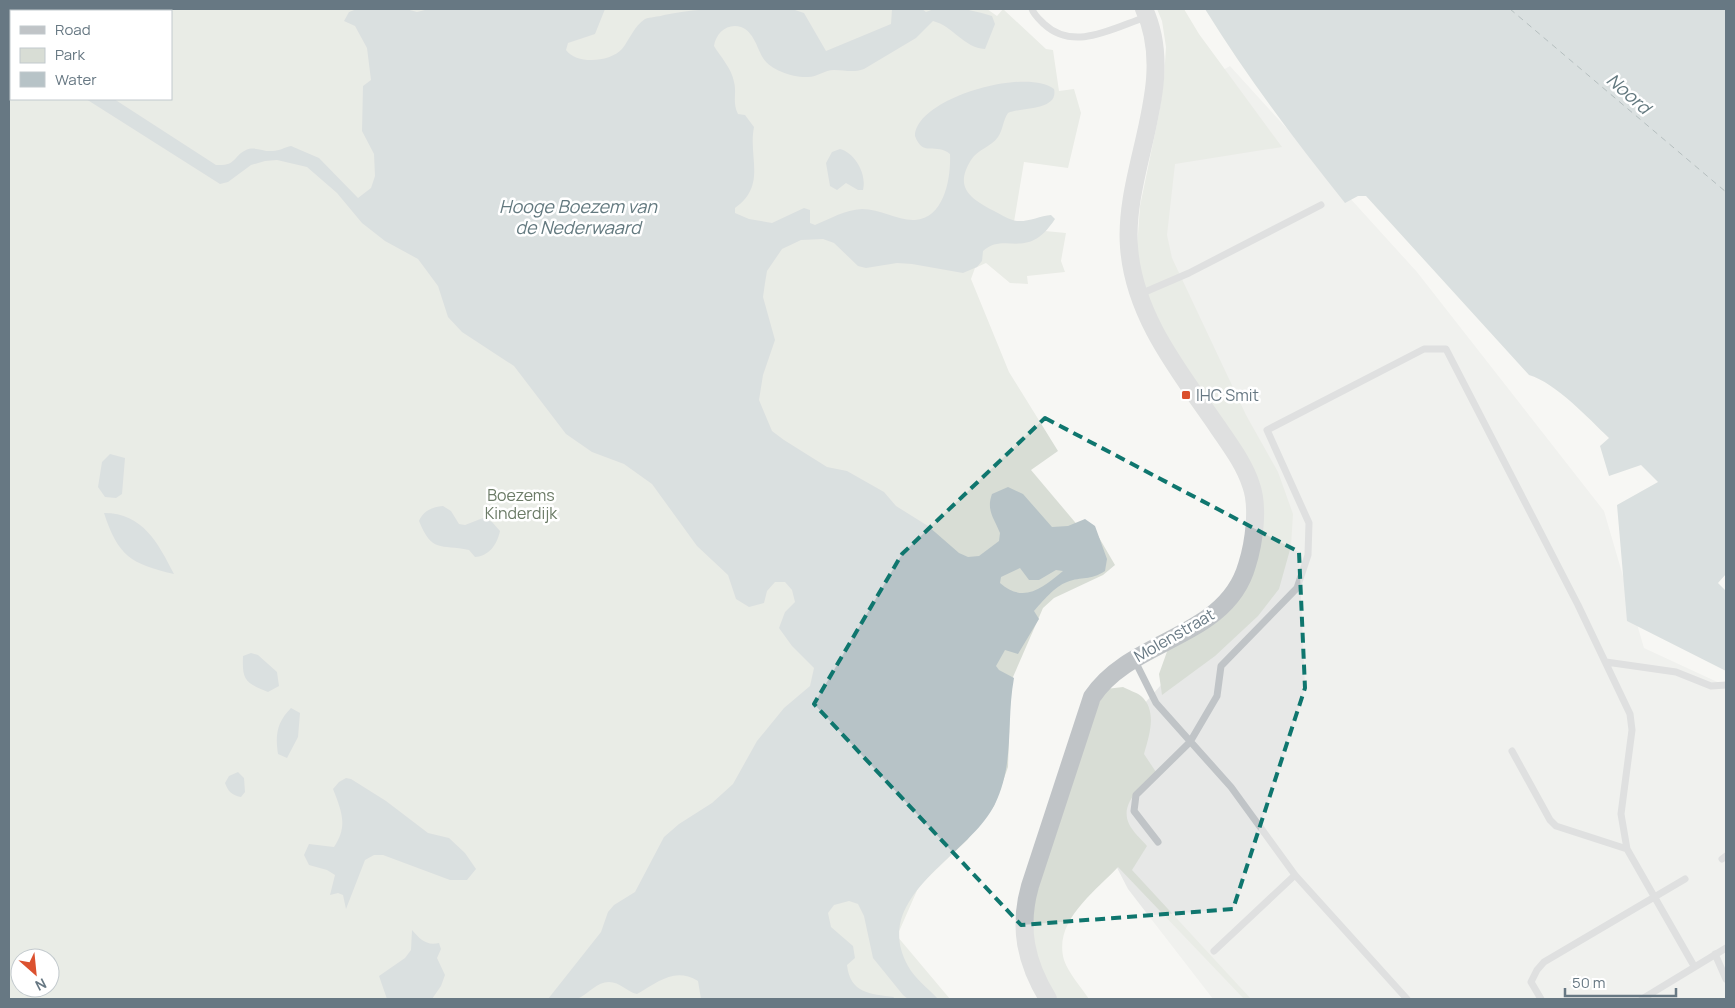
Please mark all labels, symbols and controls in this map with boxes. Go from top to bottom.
legend [10,10,172,100]
text: Road [55,19,91,40]
text: Park [55,44,85,65]
water label: Noord [1602,67,1658,120]
text: Water [55,69,97,90]
water label: Hooge Boezem van de Nederwaard [499,194,658,239]
place label: IHC Smit [1196,384,1259,406]
marker: IHC Smit [1180,389,1192,401]
park label: Boezems Kinderdijk [485,484,558,524]
street label: Molenstraat [1130,603,1218,667]
north arrow [10,948,60,998]
scale bar [1565,966,1676,998]
text: 50 m [1572,972,1606,993]
text: N [32,974,50,996]

